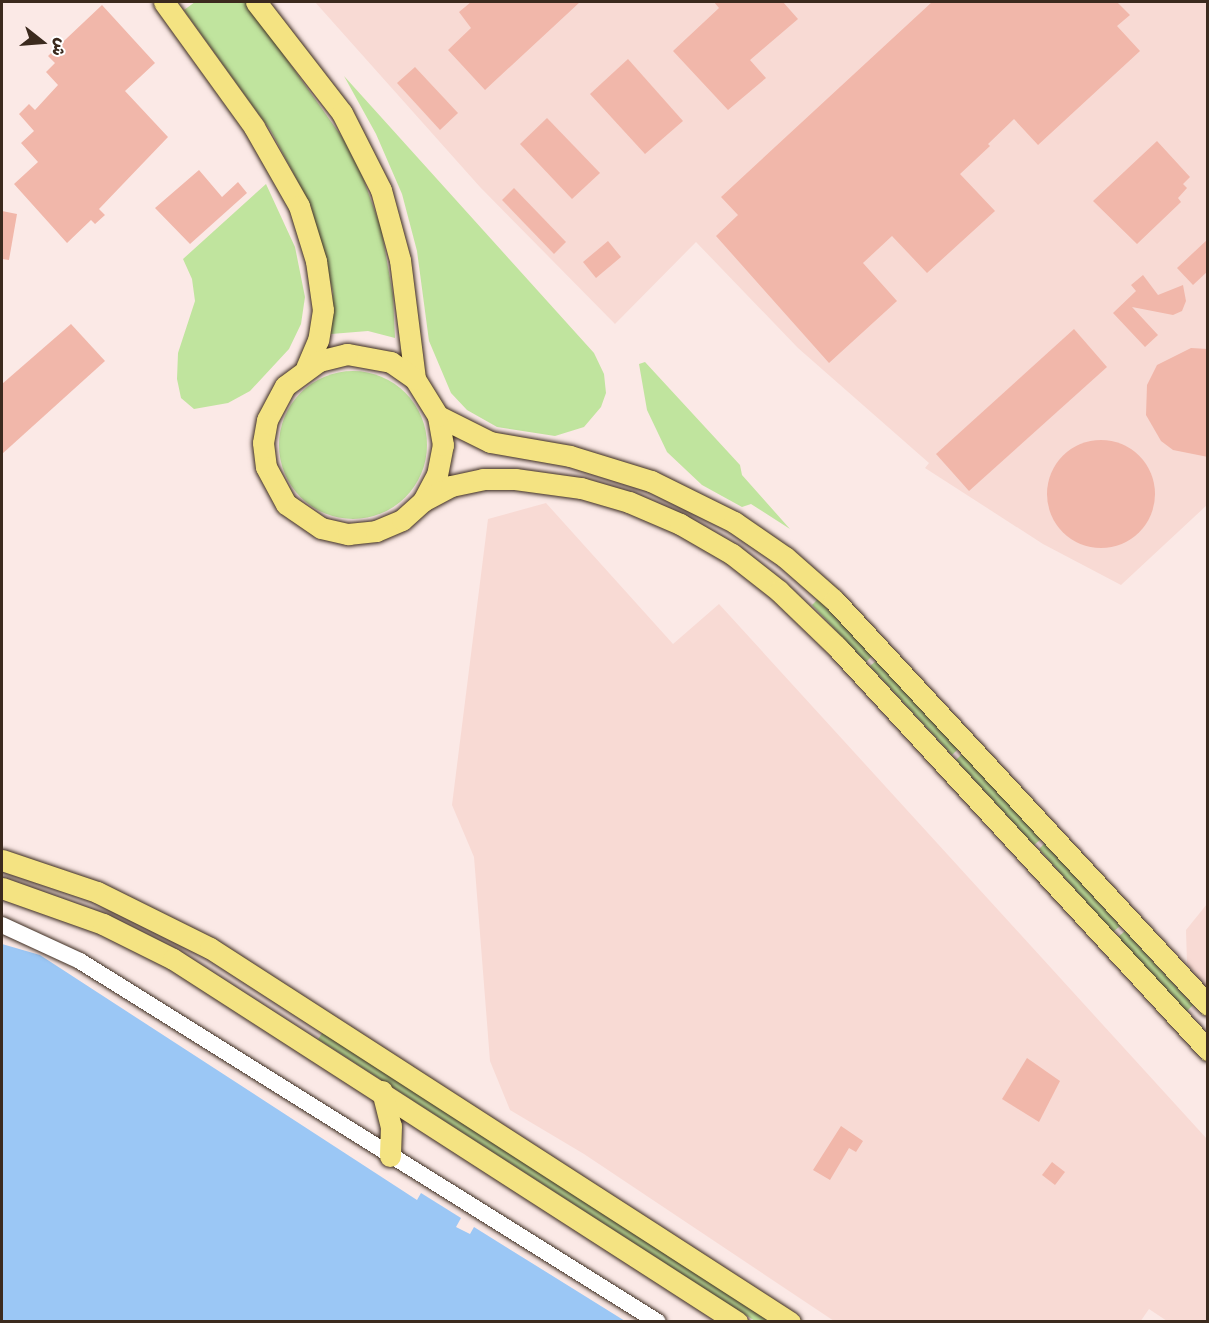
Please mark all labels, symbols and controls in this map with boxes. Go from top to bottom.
north arrow [12,12,72,72]
text: ش [47,36,71,59]

